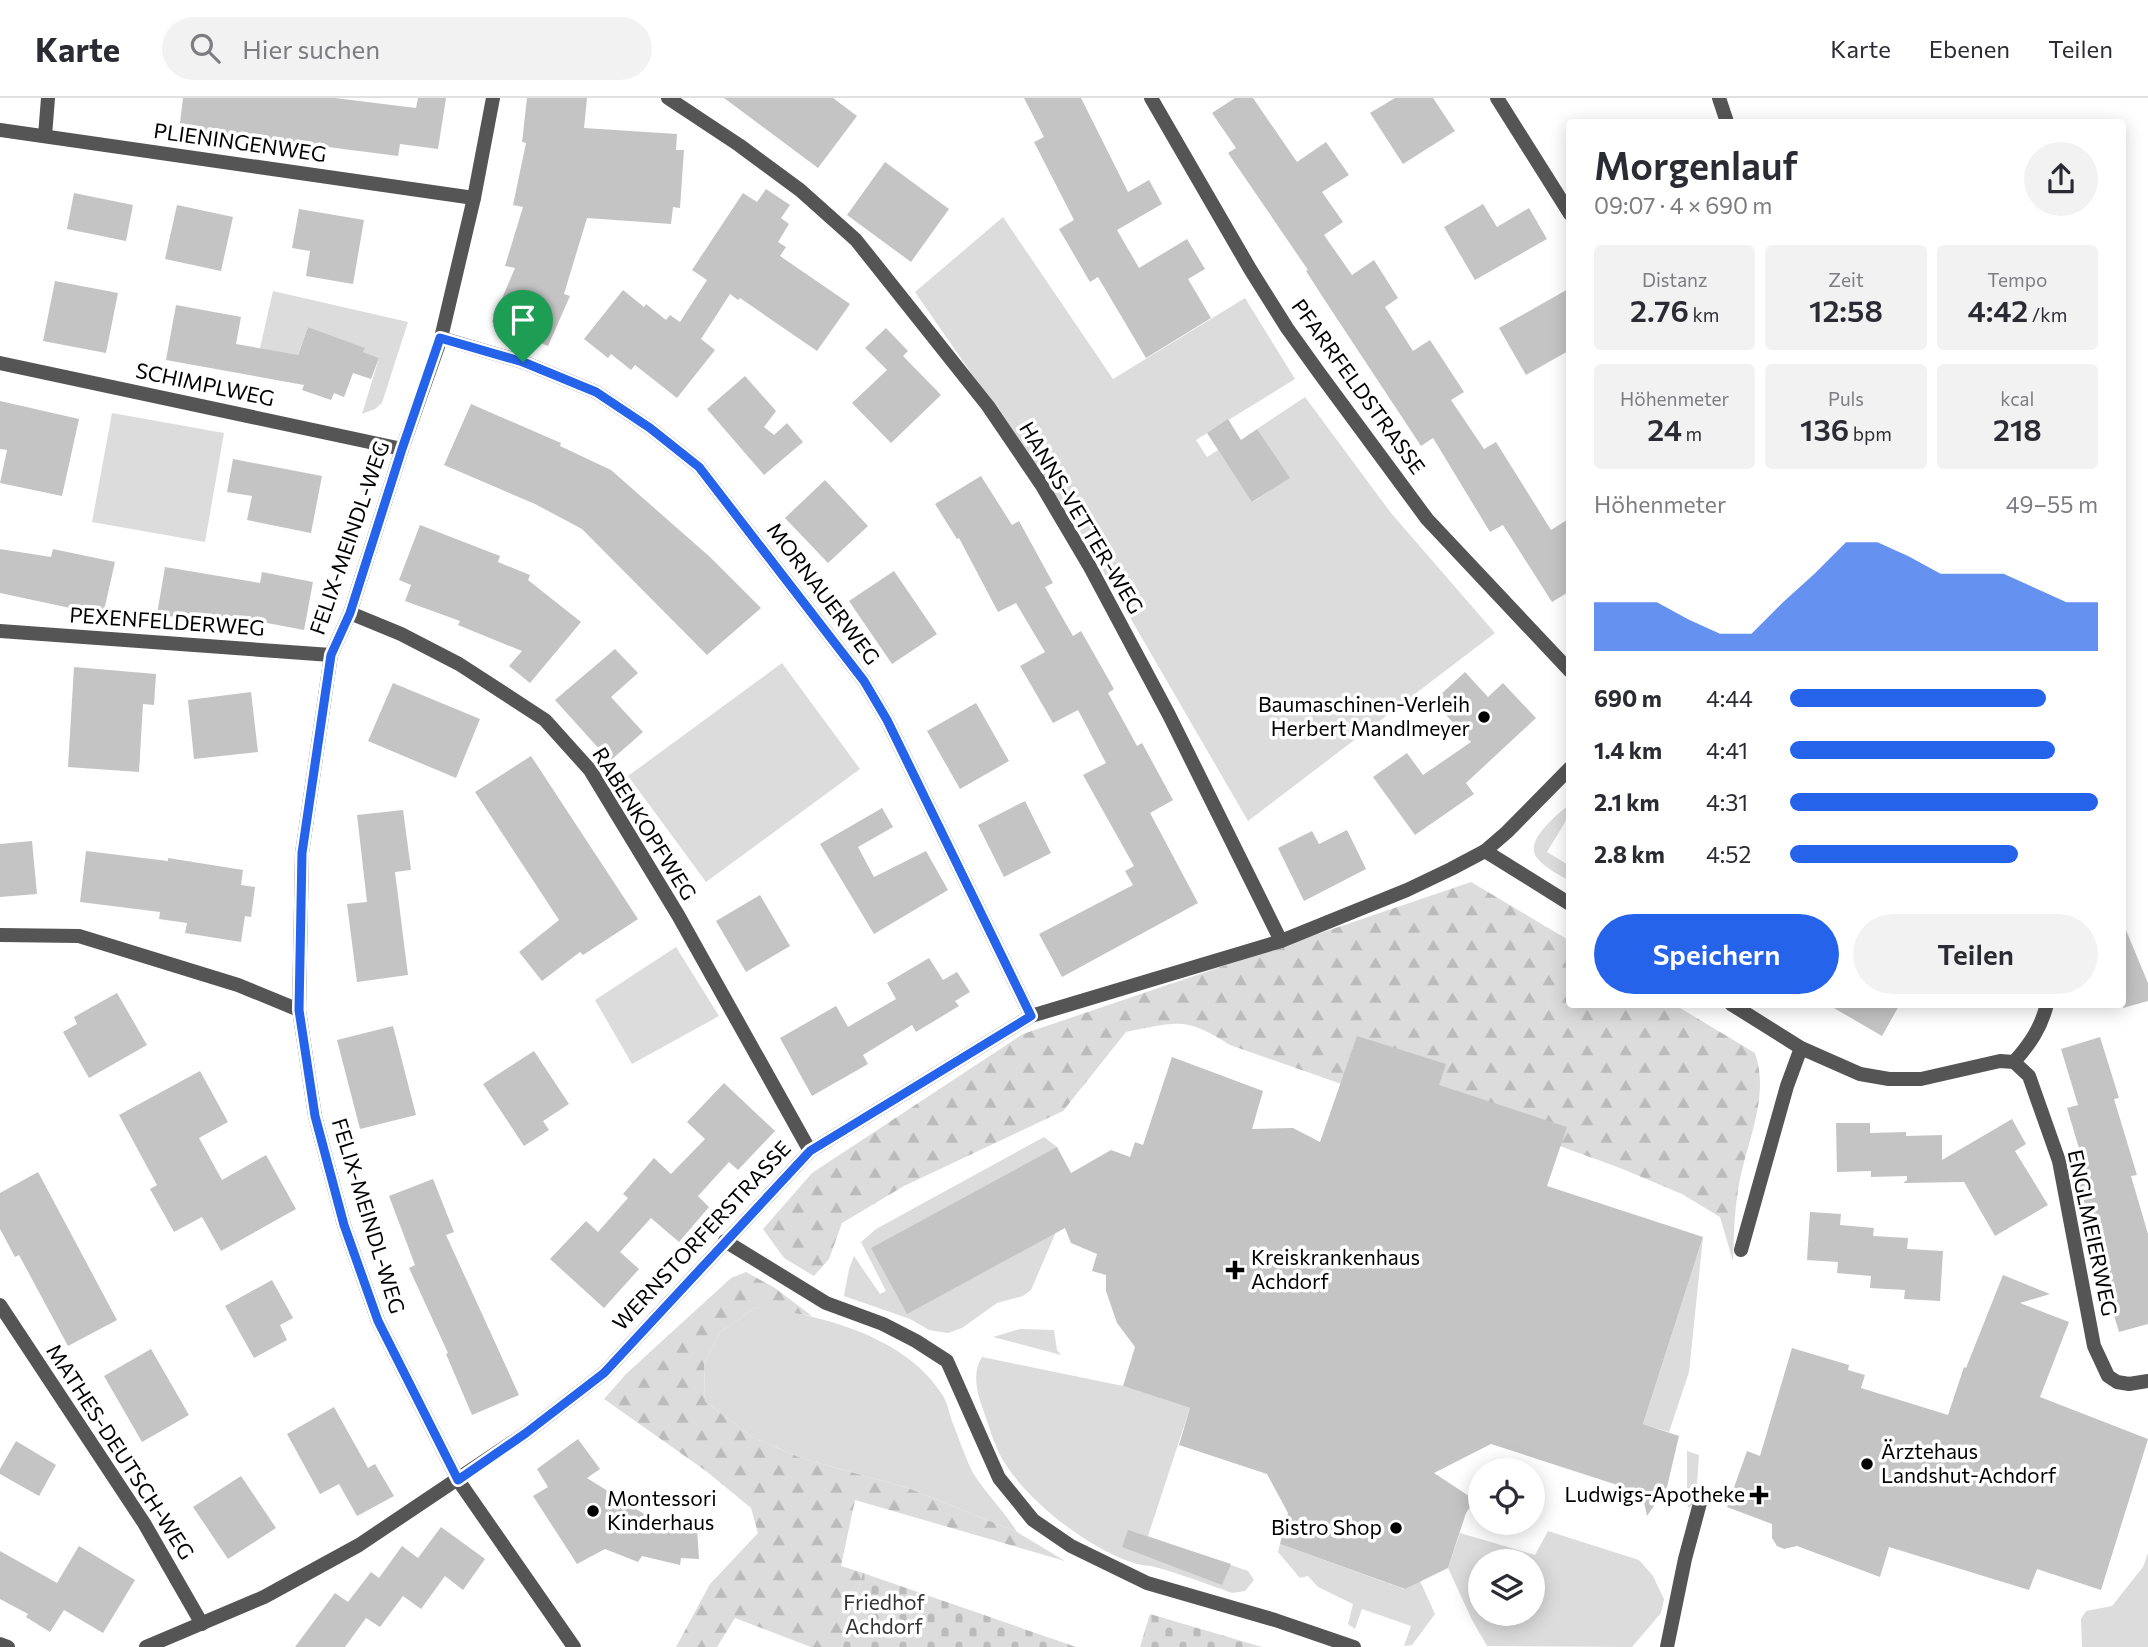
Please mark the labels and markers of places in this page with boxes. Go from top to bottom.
pin [493,290,553,362]
place label: Baumaschinen-Verleih Herbert Mandlmeyer [1258,691,1470,740]
marker: Baumaschinen-Verleih Herbert Mandlmeyer [1476,709,1492,725]
place label: Kreiskrankenhaus Achdorf [1251,1244,1420,1293]
marker: Kreiskrankenhaus Achdorf [1225,1260,1245,1280]
place label: Ärztehaus Landshut-Achdorf [1881,1438,2057,1487]
marker: Ärztehaus Landshut-Achdorf [1859,1456,1875,1472]
place label: Ludwigs-Apotheke [1565,1481,1745,1506]
place label: Montessori Kinderhaus [607,1485,717,1534]
marker: Ludwigs-Apotheke [1751,1487,1767,1503]
marker: Montessori Kinderhaus [585,1503,601,1519]
place label: Bistro Shop [1271,1514,1382,1539]
marker: Bistro Shop [1388,1520,1404,1536]

